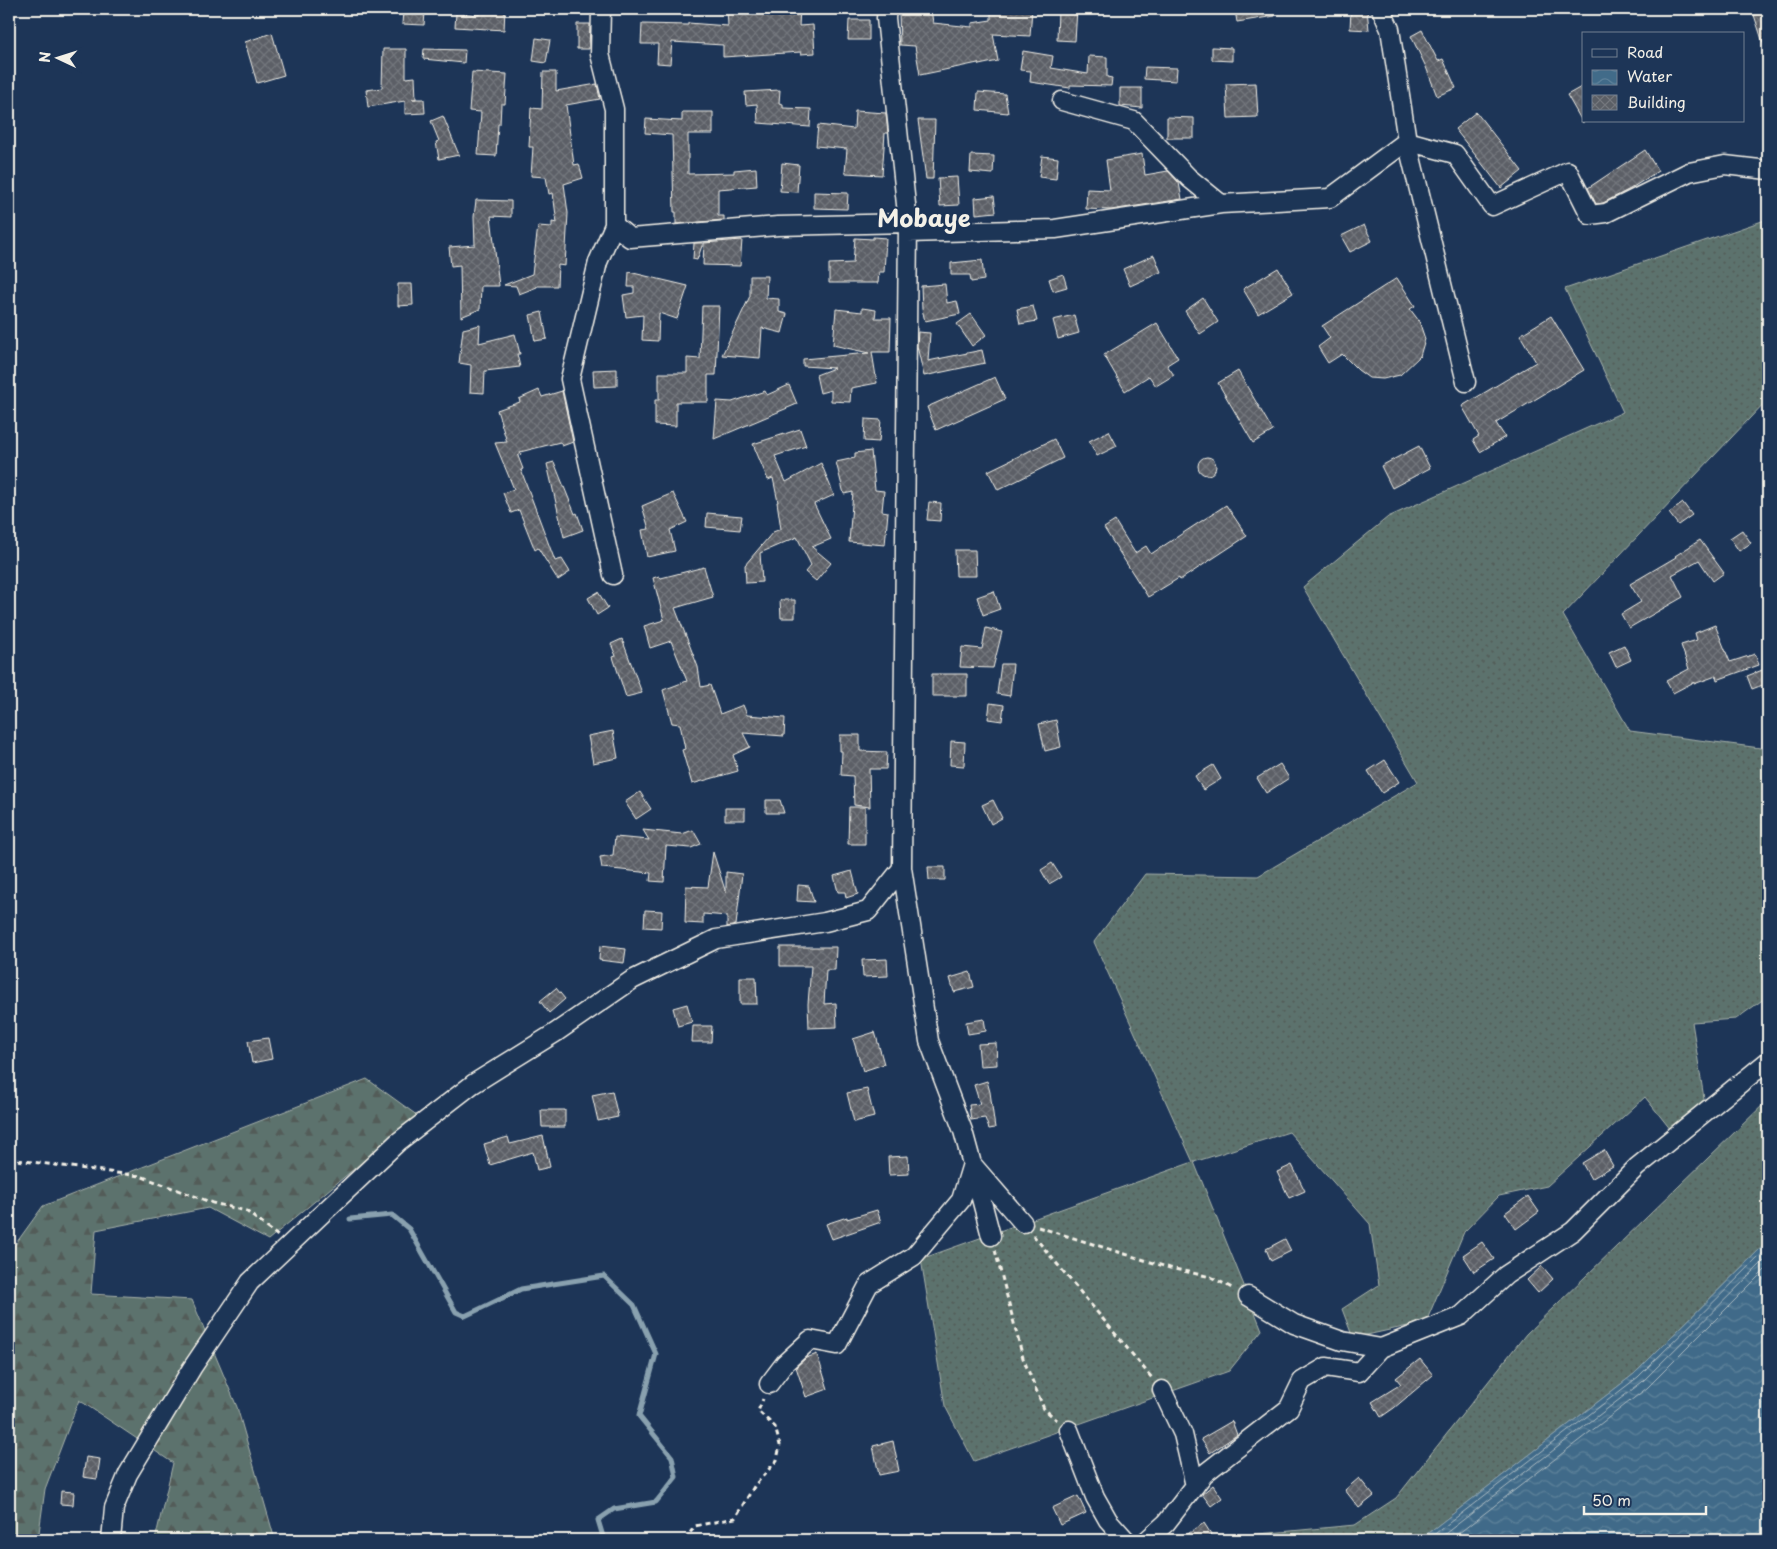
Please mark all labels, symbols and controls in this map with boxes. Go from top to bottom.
north arrow [32,32,82,82]
legend [1582,32,1744,122]
text: Road [1627,40,1663,63]
text: N [34,51,55,63]
text: Water [1627,64,1672,87]
text: Building [1627,90,1686,113]
district label: Mobaye [877,199,971,235]
scale bar [1584,1484,1707,1516]
text: 50 m [1592,1488,1631,1511]

